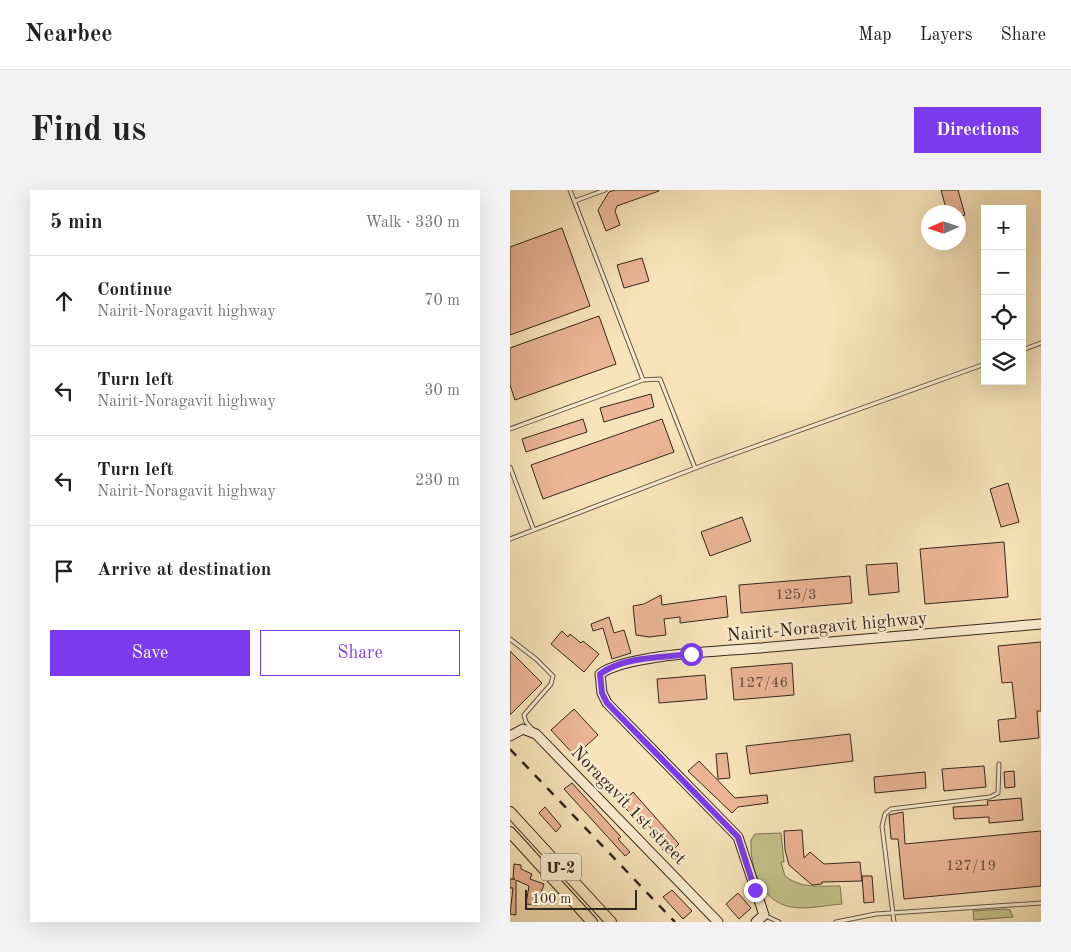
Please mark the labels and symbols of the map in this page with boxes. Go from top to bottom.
north arrow [921,205,966,250]
house number: 125/3 [775,588,817,603]
street label: Nairit-Noragavit highway [726,609,929,645]
route start [680,643,703,666]
house number: 127/46 [738,676,788,691]
street label: Noragavit 1st street [567,743,689,868]
road number: Մ-2 [541,854,581,880]
house number: 127/19 [946,859,996,874]
route end [744,879,767,902]
scale bar [525,887,638,910]

